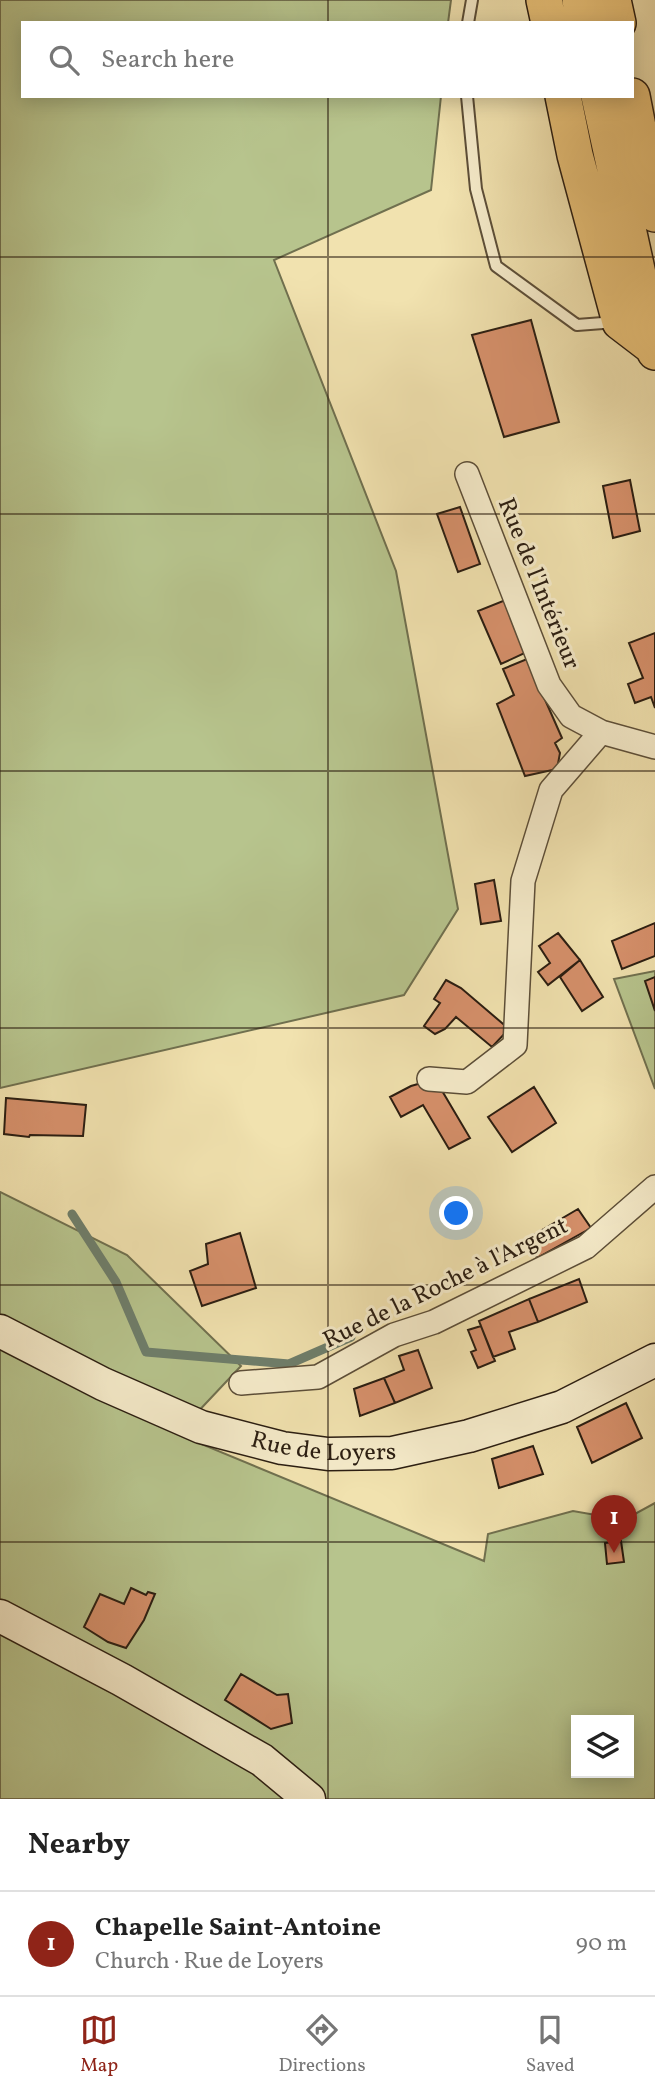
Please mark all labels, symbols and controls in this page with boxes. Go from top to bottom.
search box [21,21,634,98]
icon: search [45,41,83,79]
text: Search here [101,42,234,78]
street label: Rue de l'Intérieur [488,493,588,675]
your location [439,1196,473,1230]
street label: Rue de la Roche à l'Argent [318,1210,574,1358]
street label: Rue de Loyers [247,1424,397,1471]
pin: 1 [591,1495,637,1553]
map controls [571,1715,634,1778]
button: layers [571,1715,634,1778]
text: Nearby [28,1824,130,1866]
text: Chapelle Saint-Antoine [95,1910,381,1946]
text: 1 [46,1928,56,1960]
text: 90 m [576,1928,627,1960]
text: Church · Rue de Loyers [95,1946,324,1978]
tab: Map [80,2011,118,2079]
tab: Directions [279,2011,366,2079]
tab: Saved [526,2011,575,2079]

